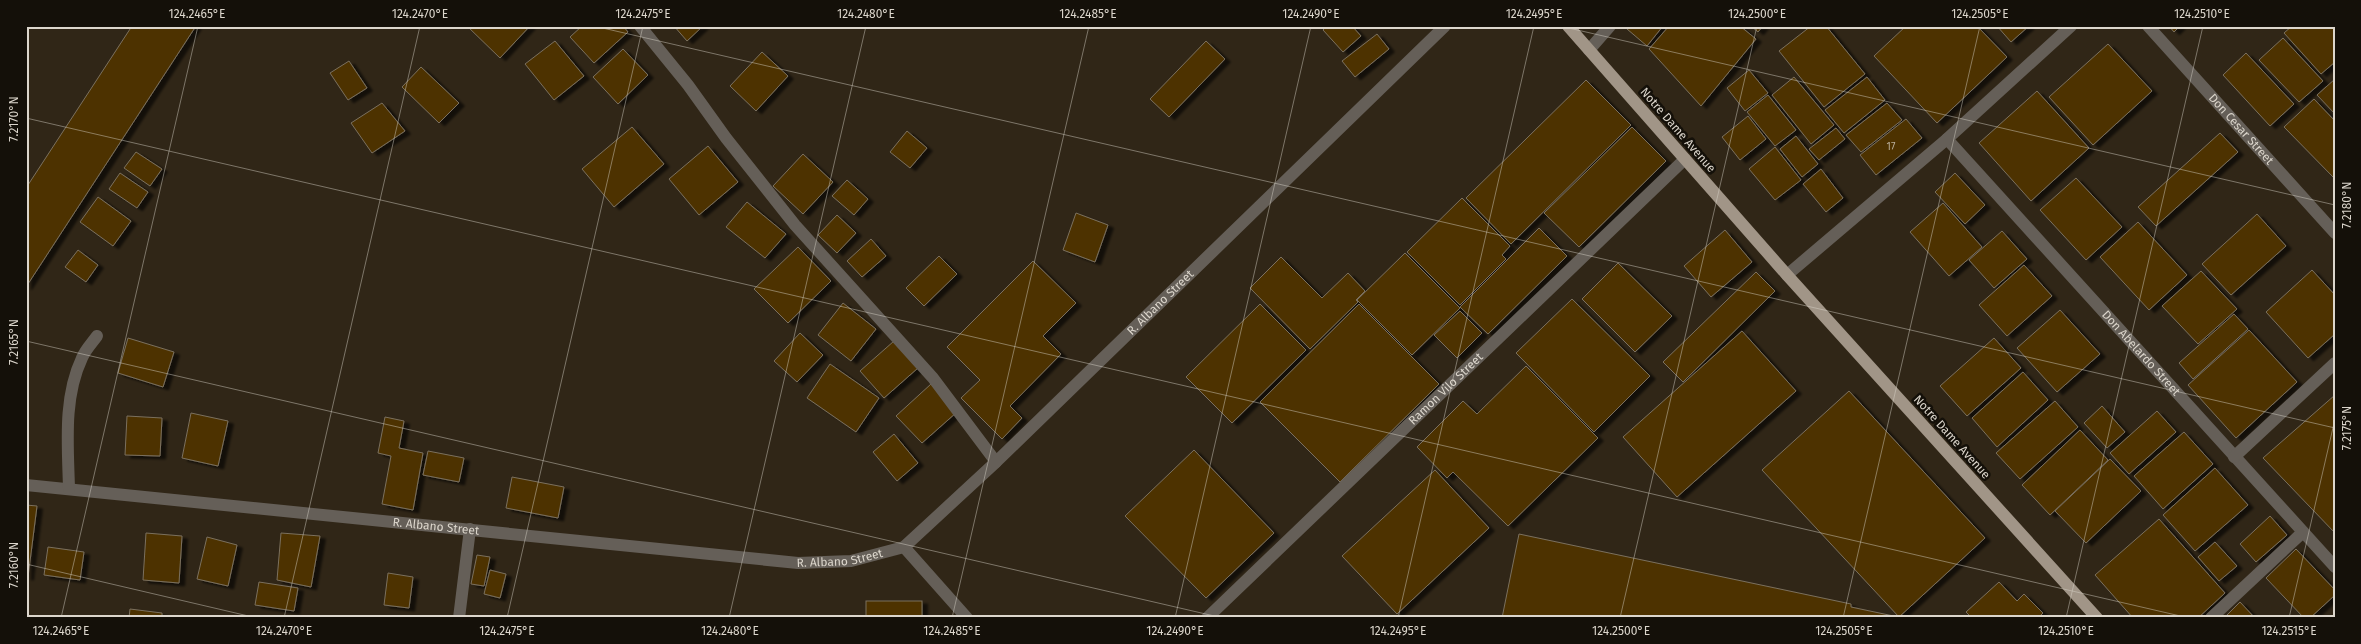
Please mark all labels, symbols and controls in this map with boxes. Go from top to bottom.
text: 124.2465°E [168,7,226,21]
text: 124.2470°E [392,7,448,21]
text: 124.2475°E [615,7,671,21]
text: 124.2480°E [837,7,895,21]
text: 124.2485°E [1059,7,1117,21]
text: 124.2490°E [1282,7,1340,21]
text: 124.2495°E [1506,7,1562,21]
text: 124.2500°E [1728,7,1786,21]
text: 124.2505°E [1951,7,2009,21]
text: 124.2510°E [2174,7,2230,21]
street label: Notre Dame Avenue [1637,85,1719,175]
street label: Don Cesar Street [2206,91,2277,168]
text: 7.2170°N [7,96,21,142]
house number: 17 [1887,141,1896,153]
text: 7.2180°N [2340,182,2354,228]
street label: R. Albano Street [1124,267,1197,338]
street label: Don Abelardo Street [2099,308,2184,399]
text: 7.2165°N [7,319,21,365]
street label: Ramon Vilo Street [1406,349,1486,428]
street label: Notre Dame Avenue [1911,392,1993,482]
text: 7.2175°N [2340,406,2354,450]
street label: R. Albano Street [392,515,481,538]
text: 7.2160°N [7,542,21,588]
street label: R. Albano Street [796,546,885,570]
text: 124.2465°E [32,624,90,638]
text: 124.2470°E [256,624,312,638]
text: 124.2475°E [479,624,535,638]
text: 124.2480°E [701,624,759,638]
text: 124.2485°E [923,624,981,638]
text: 124.2490°E [1146,624,1204,638]
text: 124.2495°E [1370,624,1426,638]
text: 124.2500°E [1592,624,1650,638]
text: 124.2505°E [1815,624,1873,638]
text: 124.2510°E [2038,624,2094,638]
text: 124.2515°E [2261,624,2317,638]

